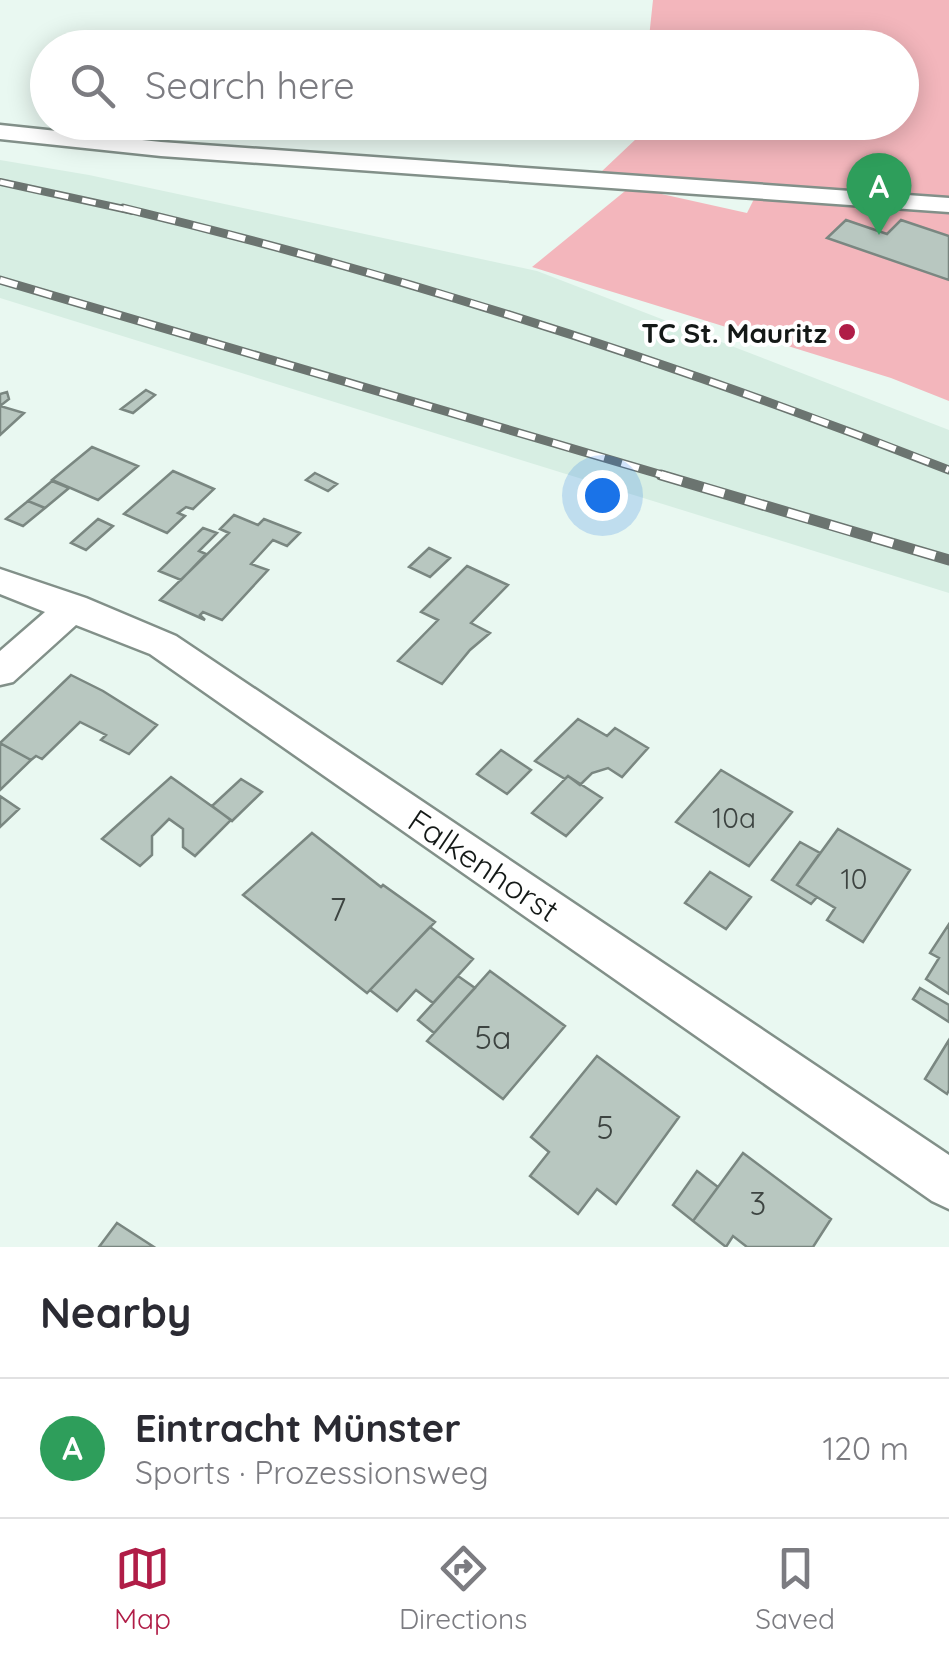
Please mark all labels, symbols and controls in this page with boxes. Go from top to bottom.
search box [30,30,919,140]
icon: search [65,58,120,113]
text: Search here [145,61,355,109]
pin: A [846,152,912,235]
place label: TC St. Mauritz [641,315,827,350]
marker: TC St. Mauritz [836,321,858,343]
your location [577,470,628,521]
street label: Falkenhorst [401,800,567,930]
house number: 10a [712,800,756,835]
house number: 10 [840,861,868,896]
house number: 7 [330,889,346,929]
house number: 5a [475,1017,511,1057]
house number: 5 [596,1107,614,1147]
house number: 3 [750,1183,766,1223]
text: Nearby [40,1286,191,1339]
text: Eintracht Münster [135,1404,461,1452]
text: A [62,1428,83,1468]
text: 120 m [822,1428,909,1468]
text: Sports · Prozessionsweg [135,1452,489,1492]
tab: Map [114,1541,171,1636]
tab: Directions [399,1541,527,1636]
tab: Saved [755,1541,835,1636]

